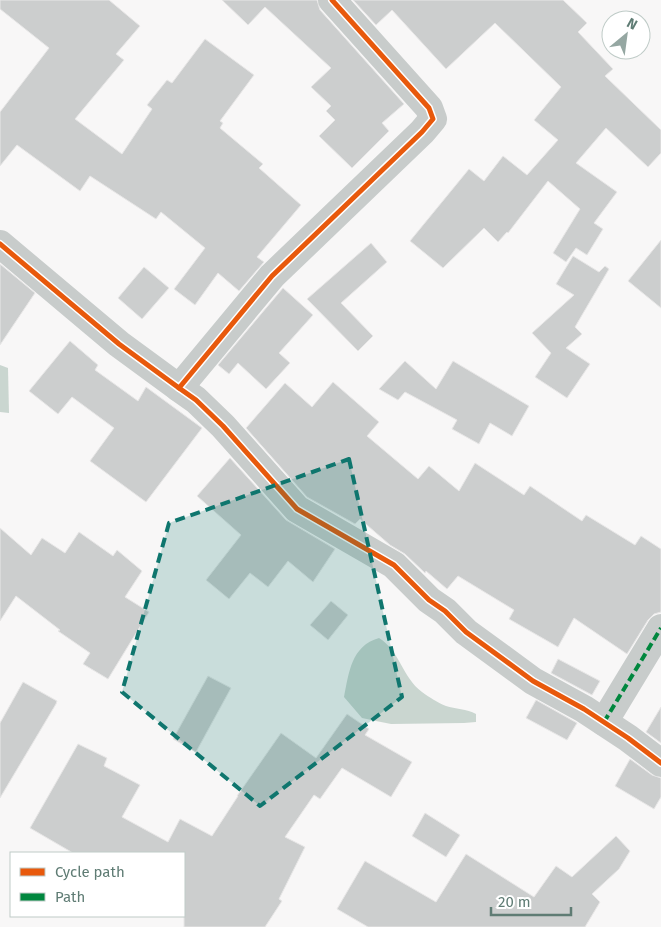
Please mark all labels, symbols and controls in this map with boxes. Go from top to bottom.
north arrow [601,10,651,60]
text: N [624,14,640,34]
legend [10,852,185,917]
text: Cycle path [55,863,125,881]
scale bar [491,884,571,916]
text: Path [55,888,85,906]
text: 20 m [498,893,531,911]

